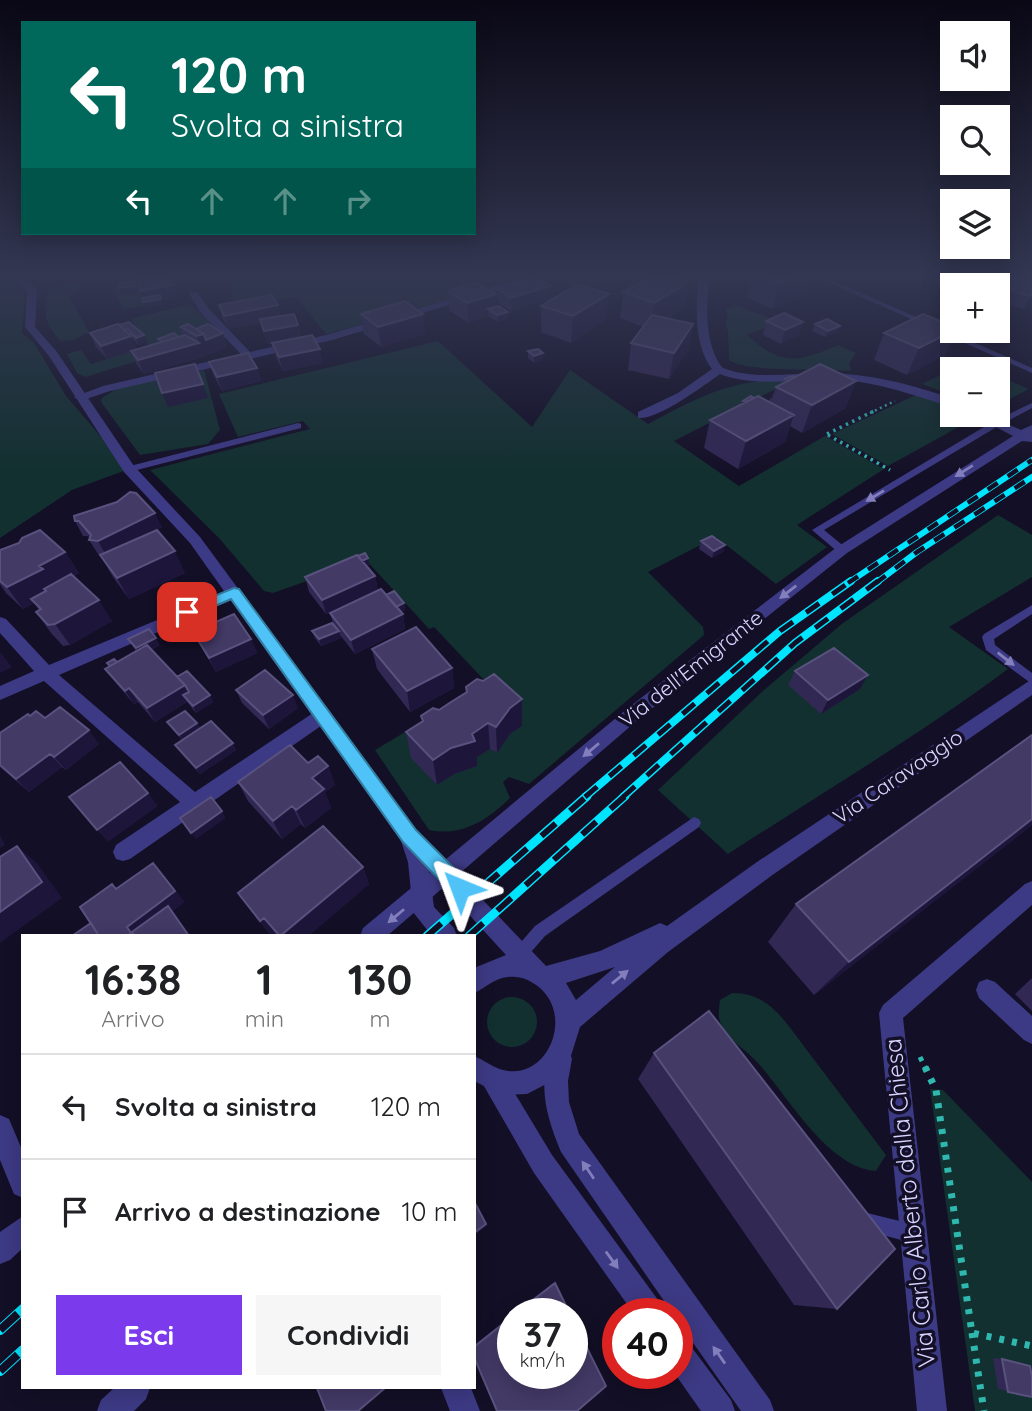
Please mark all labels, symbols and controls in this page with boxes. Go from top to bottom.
map controls [940,21,1010,427]
button: sound [940,21,1010,91]
text: 120 m [171,44,307,105]
icon: left [56,49,147,140]
text: Svolta a sinistra [171,105,404,145]
button: search [940,105,1010,175]
icon: left [120,182,158,220]
icon: ahead [193,182,231,220]
icon: ahead [266,182,304,220]
icon: right [339,182,377,220]
button: layers [940,189,1010,259]
button: + [940,273,1010,343]
button: − [940,357,1010,427]
one-way arrow [954,465,973,478]
one-way arrow [865,489,885,501]
pin [157,582,217,642]
one-way arrow [779,585,797,599]
icon: arrive [168,593,206,631]
street label: Via dell'Emigrante [613,604,768,732]
one-way arrow [997,652,1015,666]
street label: Via Caravaggio [828,723,967,829]
one-way arrow [583,742,600,757]
position arrow [423,851,497,925]
one-way arrow [387,908,405,923]
text: 16:38 [85,953,181,1006]
text: 1 [256,953,273,1006]
text: 130 [348,953,412,1006]
one-way arrow [611,969,629,984]
text: Arrivo [101,1004,165,1033]
text: min [245,1004,284,1033]
text: m [370,1004,391,1033]
street label: Via Carlo Alberto dalla Chiesa [877,1037,941,1369]
icon: left [56,1088,94,1126]
text: Svolta a sinistra [115,1090,317,1123]
text: 120 m [371,1090,441,1123]
one-way arrow [582,1160,595,1179]
icon: arrive [56,1193,94,1231]
text: Arrivo a destinazione [115,1195,381,1228]
text: 10 m [402,1195,457,1228]
one-way arrow [605,1251,619,1269]
button: Esci [56,1295,242,1375]
button: Condividi [256,1295,441,1375]
speed limit sign: 40 [602,1298,693,1389]
text: 37 [523,1312,562,1356]
one-way arrow [712,1346,726,1364]
text: km/h [520,1349,565,1372]

